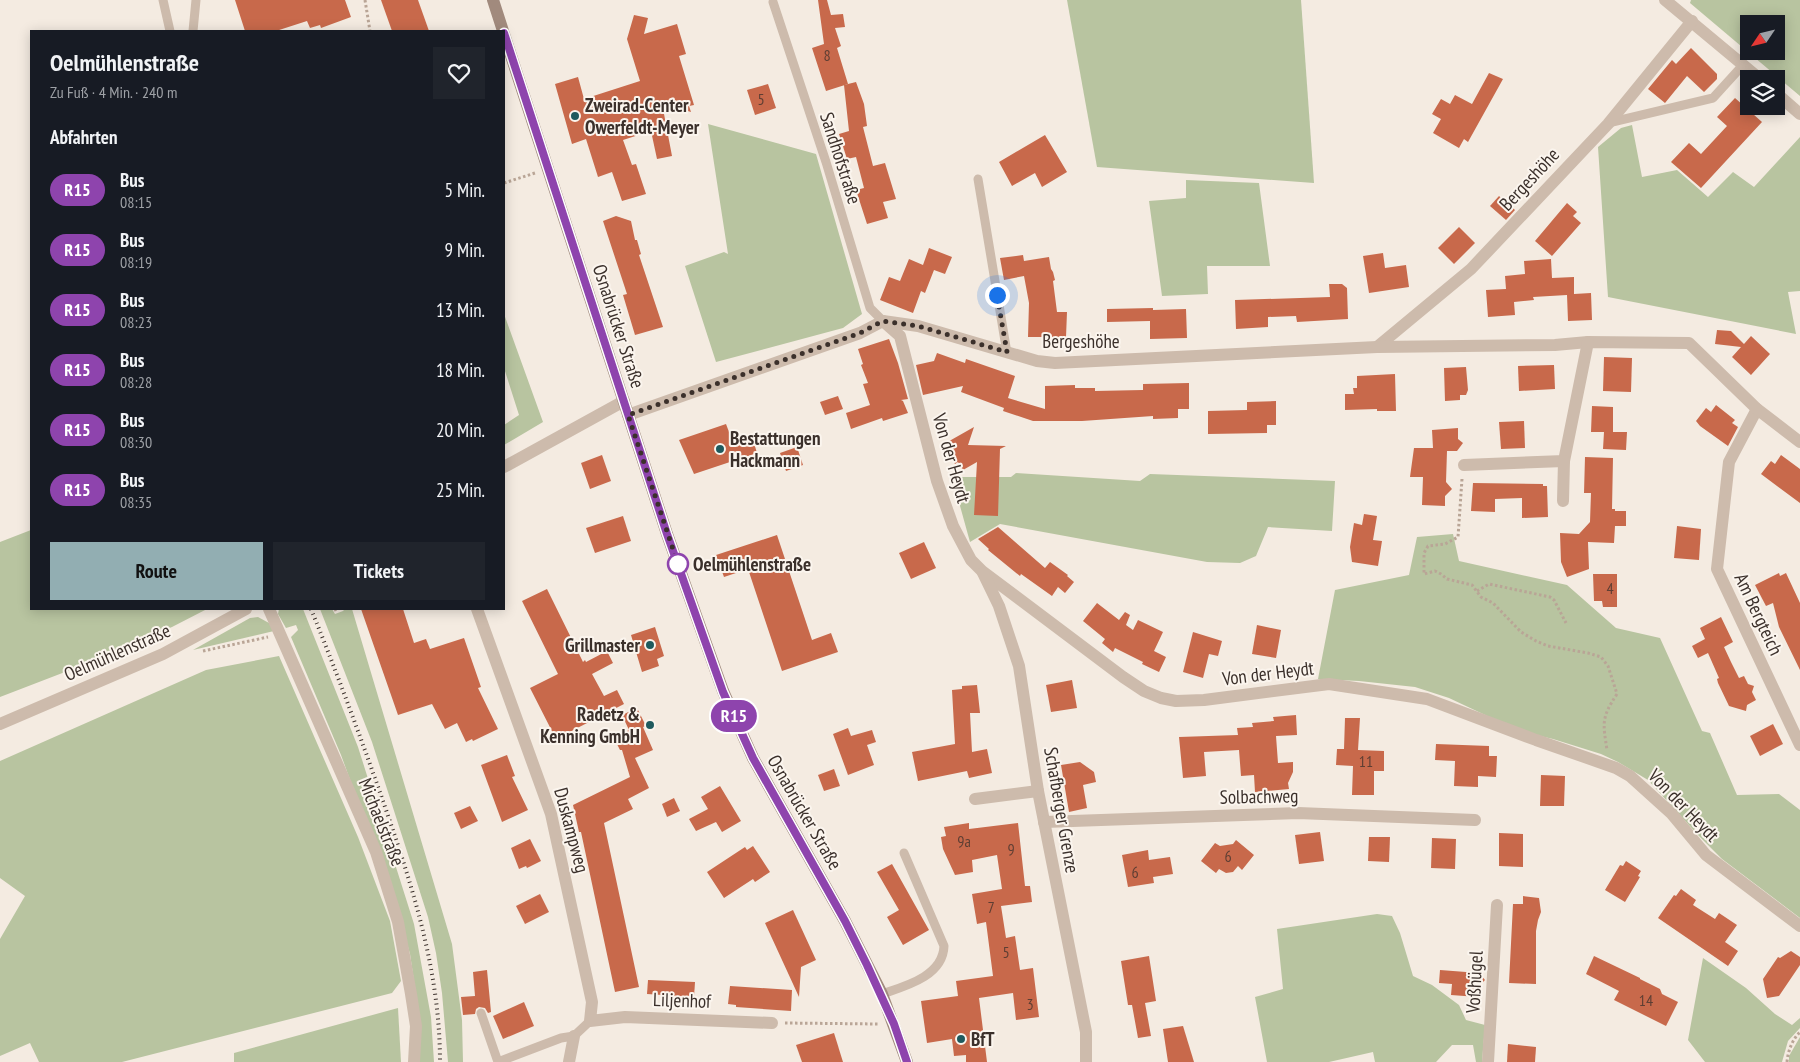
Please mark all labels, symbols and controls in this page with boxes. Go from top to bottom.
north arrow [1740,15,1785,60]
map controls [1740,15,1785,115]
house number: 8 [823,45,831,65]
text: Oelmühlenstraße [50,47,199,78]
button: heart [433,47,485,99]
button: layers [1740,70,1785,115]
text: Zu Fuß · 4 Min. · 240 m [50,82,177,102]
house number: 5 [757,89,765,109]
place label: Zweirad-Center Owerfeldt-Meyer [585,93,700,139]
street label: Sandhofstraße [815,109,867,207]
marker: Zweirad-Center Owerfeldt-Meyer [569,110,581,122]
text: Abfahrten [50,125,117,149]
street label: Bergeshöhe [1494,142,1564,215]
text: Bus [120,168,144,192]
text: R15 [64,178,91,201]
text: 5 Min. [444,178,485,202]
text: 08:15 [120,192,152,212]
text: Bus [120,228,144,252]
text: R15 [64,238,91,261]
text: 9 Min. [444,238,485,262]
text: 08:19 [120,252,152,272]
street label: Osnabrücker Straße [588,261,650,391]
your location [985,283,1010,308]
text: Bus [120,288,144,312]
text: R15 [64,298,91,321]
text: 13 Min. [436,298,485,322]
text: 08:23 [120,312,152,332]
street label: Bergeshöhe [1042,329,1120,353]
text: Bus [120,348,144,372]
text: R15 [64,358,91,381]
text: 18 Min. [436,358,485,382]
text: 08:28 [120,372,152,392]
text: Bus [120,408,144,432]
street label: Von der Heydt [928,409,976,506]
text: R15 [64,418,91,441]
text: 20 Min. [436,418,485,442]
place label: Bestattungen Hackmann [730,426,821,472]
text: 08:30 [120,432,152,452]
marker: Bestattungen Hackmann [714,443,726,455]
text: Bus [120,468,144,492]
text: R15 [64,478,91,501]
text: 25 Min. [436,478,485,502]
text: 08:35 [120,492,152,512]
button: Route [50,542,263,600]
button: Tickets [273,542,485,600]
place label: Oelmühlenstraße [693,552,811,576]
marker: Oelmühlenstraße [667,553,689,575]
street label: Am Bergteich [1730,569,1788,659]
house number: 4 [1606,578,1614,598]
street label: Oelmühlenstraße [60,618,174,686]
place label: Grillmaster [565,633,640,657]
marker: Grillmaster [644,639,656,651]
street label: Von der Heydt [1220,655,1316,691]
line badge: R15 [705,700,763,732]
place label: Radetz & Kenning GmbH [540,702,640,748]
text: R15 [721,704,747,727]
marker: Radetz & Kenning GmbH [644,719,656,731]
street label: Schafberger Grenze [1039,745,1085,875]
street label: Osnabrücker Straße [762,750,848,874]
house number: 11 [1359,751,1373,771]
street label: Von der Heydt [1643,763,1725,847]
street label: Michaelstraße [353,774,411,870]
street label: Solbachweg [1219,783,1299,809]
street label: Duskampweg [549,785,595,875]
house number: 9a [957,831,971,851]
house number: 9 [1007,839,1015,859]
house number: 6 [1224,846,1232,866]
house number: 6 [1131,862,1139,882]
house number: 7 [987,897,995,917]
house number: 5 [1002,942,1010,962]
street label: Voßhügel [1460,950,1488,1015]
street label: Liljenhof [653,987,712,1013]
house number: 14 [1639,990,1653,1010]
house number: 3 [1026,994,1034,1014]
place label: BfT [971,1027,994,1051]
marker: BfT [955,1033,967,1045]

